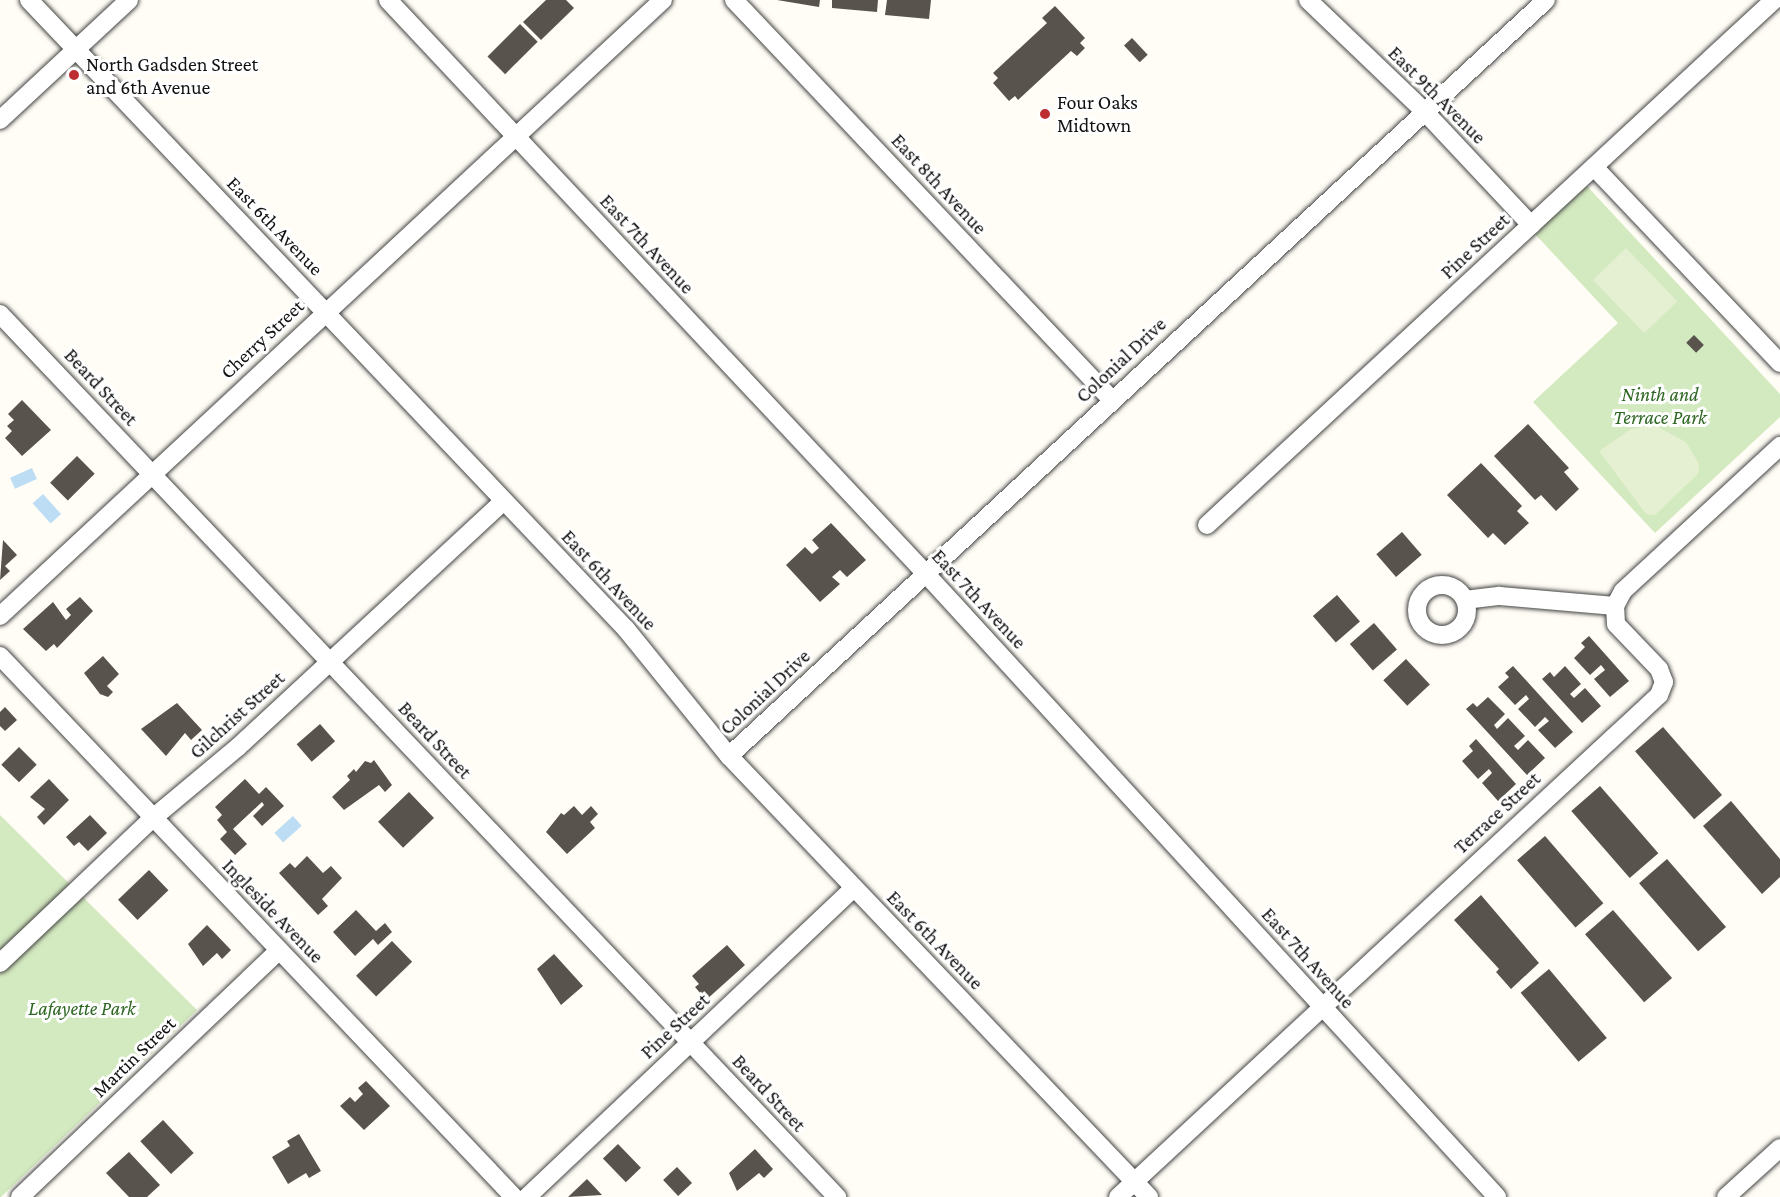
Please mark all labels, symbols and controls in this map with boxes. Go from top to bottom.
street label: East 9th Avenue [1383,41,1491,149]
place label: North Gadsden Street and 6th Avenue [86,52,258,99]
marker: North Gadsden Street and 6th Avenue [67,68,81,82]
place label: Four Oaks Midtown [1057,90,1138,137]
marker: Four Oaks Midtown [1038,107,1052,121]
street label: East 8th Avenue [886,129,992,239]
street label: East 6th Avenue [222,171,328,281]
street label: East 7th Avenue [595,189,699,299]
street label: Pine Street [1436,208,1514,284]
street label: Cherry Street [215,294,309,384]
street label: Colonial Drive [1071,312,1171,408]
street label: Beard Street [59,343,143,431]
park label: Ninth and Terrace Park [1613,383,1707,430]
street label: East 6th Avenue [556,525,662,635]
street label: East 7th Avenue [927,544,1031,654]
street label: Colonial Drive [715,644,815,740]
street label: Gilchrist Street [185,666,289,764]
street label: Beard Street [393,696,477,784]
street label: Terrace Street [1449,767,1545,859]
street label: Ingleside Avenue [217,854,329,968]
street label: East 6th Avenue [882,885,988,995]
street label: East 7th Avenue [1256,903,1360,1013]
street label: Pine Street [636,988,714,1064]
park label: Lafayette Park [28,996,136,1020]
street label: Martin Street [87,1011,181,1103]
street label: Beard Street [727,1049,811,1137]

